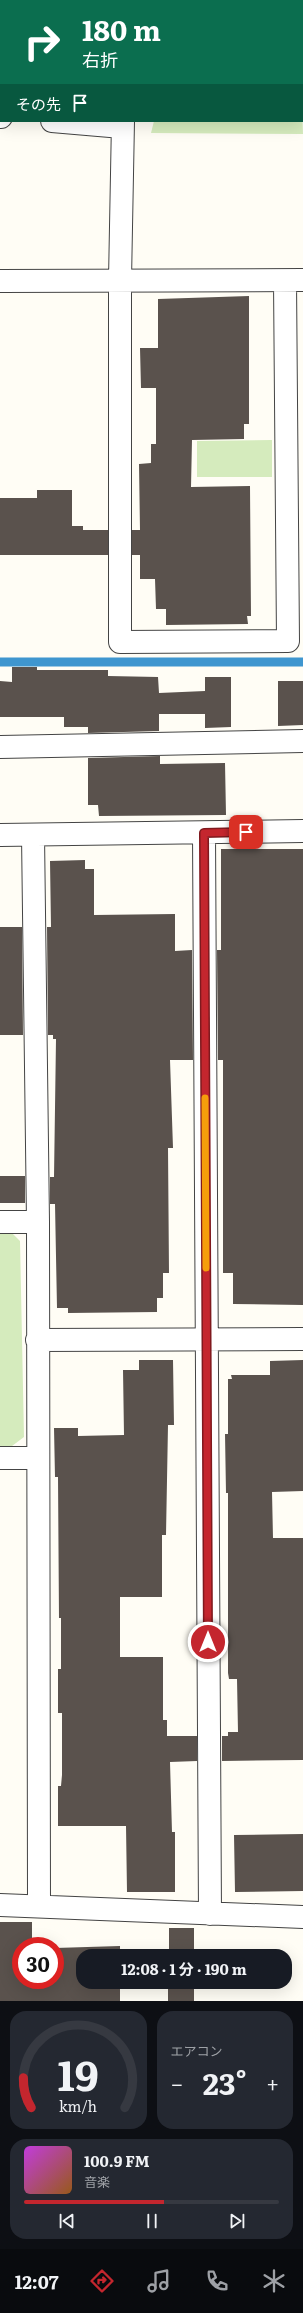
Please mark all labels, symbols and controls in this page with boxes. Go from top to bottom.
text: 180 m [82,8,161,50]
icon: right [16,16,68,68]
text: 右折 [82,46,118,73]
text: その先 [16,92,61,115]
icon: arrive [69,92,91,114]
pin [229,815,263,849]
icon: arrive [235,821,257,843]
position arrow [187,1621,229,1663]
speed limit sign: 30 [12,1937,64,1989]
text: 12:08 · 1 分 · 190 m [121,1957,247,1980]
text: エアコン [171,2041,223,2060]
text: 19 [58,2042,99,2104]
text: 23° [203,2060,247,2104]
text: − [171,2066,183,2099]
text: + [266,2066,279,2099]
text: km/h [59,2095,98,2116]
text: 100.9 FM [84,2149,150,2172]
text: 音楽 [84,2172,110,2191]
icon: previous [56,2210,78,2232]
icon: pause [141,2210,163,2232]
icon: next [226,2210,248,2232]
icon: directions [88,2267,116,2295]
icon: music [145,2267,173,2295]
icon: phone [203,2267,231,2295]
icon: climate [260,2267,288,2295]
text: 12:07 [15,2268,59,2295]

